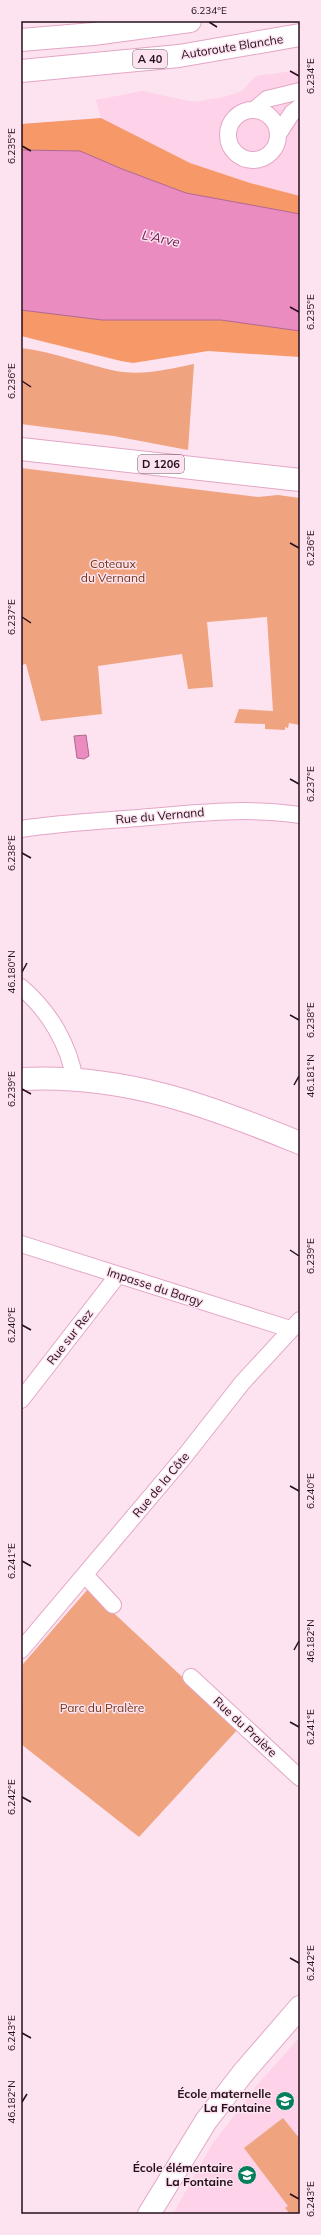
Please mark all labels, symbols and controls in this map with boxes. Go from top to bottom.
text: 6.234°E [191,4,227,17]
street label: Autoroute Blanche [180,31,284,62]
road number: A 40 [133,50,167,68]
text: 6.234°E [304,58,317,94]
text: 6.235°E [5,128,18,164]
water label: L'Arve [140,226,182,250]
text: 6.235°E [304,294,317,330]
text: 6.236°E [5,363,18,399]
road number: D 1206 [138,455,184,473]
text: 6.236°E [304,530,317,566]
park label: Coteaux du Vernand [81,556,145,585]
text: 6.237°E [5,599,18,635]
text: 6.237°E [304,766,317,802]
street label: Rue du Vernand [115,804,205,827]
text: 6.238°E [5,835,18,871]
text: 46.180°N [5,950,18,994]
text: 6.238°E [304,1002,317,1038]
text: 46.181°N [304,1054,317,1098]
text: 6.239°E [5,1071,18,1107]
text: 6.239°E [304,1238,317,1274]
street label: Impasse du Bargy [105,1264,206,1309]
street label: Rue sur Rez [43,1306,96,1367]
text: 6.240°E [5,1307,18,1343]
street label: Rue de la Côte [129,1449,192,1520]
text: 6.240°E [304,1473,317,1509]
text: 6.241°E [5,1543,18,1579]
text: 46.182°N [304,1619,317,1663]
street label: Rue du Pralère [210,1693,280,1760]
park label: Parc du Pralère [60,1700,144,1715]
text: 6.241°E [304,1709,317,1745]
text: 6.242°E [5,1779,18,1815]
text: 6.242°E [304,1945,317,1981]
text: 6.243°E [5,2015,18,2051]
text: 46.182°N [5,2080,18,2124]
place label: École maternelle La Fontaine [177,2086,271,2115]
school or university icon: École maternelle La Fontaine [274,2090,296,2112]
place label: École élémentaire La Fontaine [133,2160,233,2189]
school or university icon: École élémentaire La Fontaine [236,2164,258,2186]
text: 6.243°E [304,2181,317,2217]

